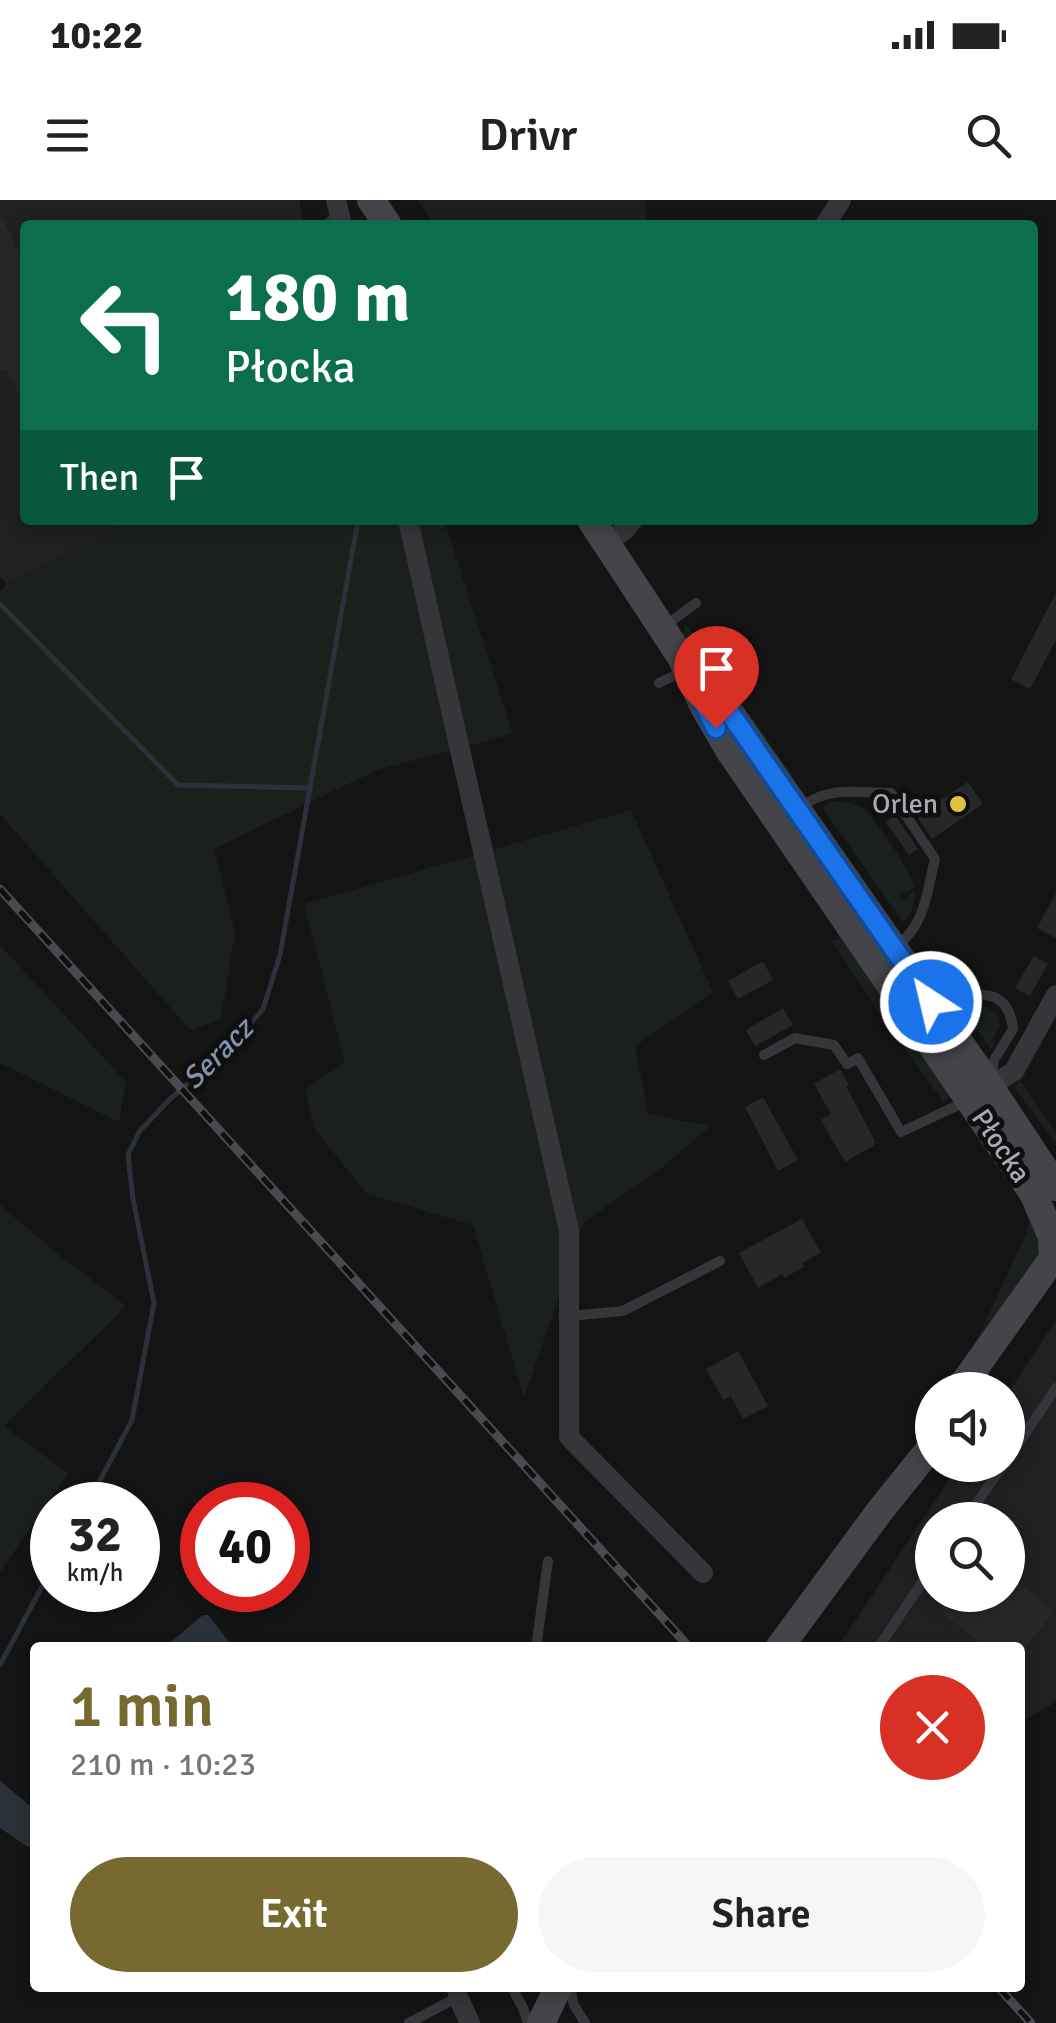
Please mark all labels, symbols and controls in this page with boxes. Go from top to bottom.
text: 10:22 [50,12,143,59]
icon: menu [40,108,95,163]
text: Drivr [479,108,577,163]
icon: search [961,108,1016,163]
text: 180 m [225,254,410,340]
icon: left [60,260,190,390]
text: Płocka [225,340,356,395]
icon: arrive [159,450,214,505]
text: Then [60,454,139,501]
pin [674,626,759,729]
icon: arrive [689,641,744,696]
place label: Orlen [872,787,938,821]
marker: Orlen [947,793,969,815]
position arrow [879,950,983,1054]
water label: Seracz [175,1009,263,1097]
street label: Płocka [964,1103,1038,1189]
map controls [915,1372,1025,1612]
button: sound [915,1372,1025,1482]
speed limit sign: 40 [180,1482,310,1612]
button: search [915,1502,1025,1612]
text: 32 [68,1504,122,1566]
text: km/h [67,1557,123,1588]
text: 1 min [70,1670,214,1744]
button: close [880,1675,985,1780]
text: 210 m · 10:23 [70,1745,256,1784]
button: Exit [70,1857,518,1972]
button: Share [538,1857,985,1972]

